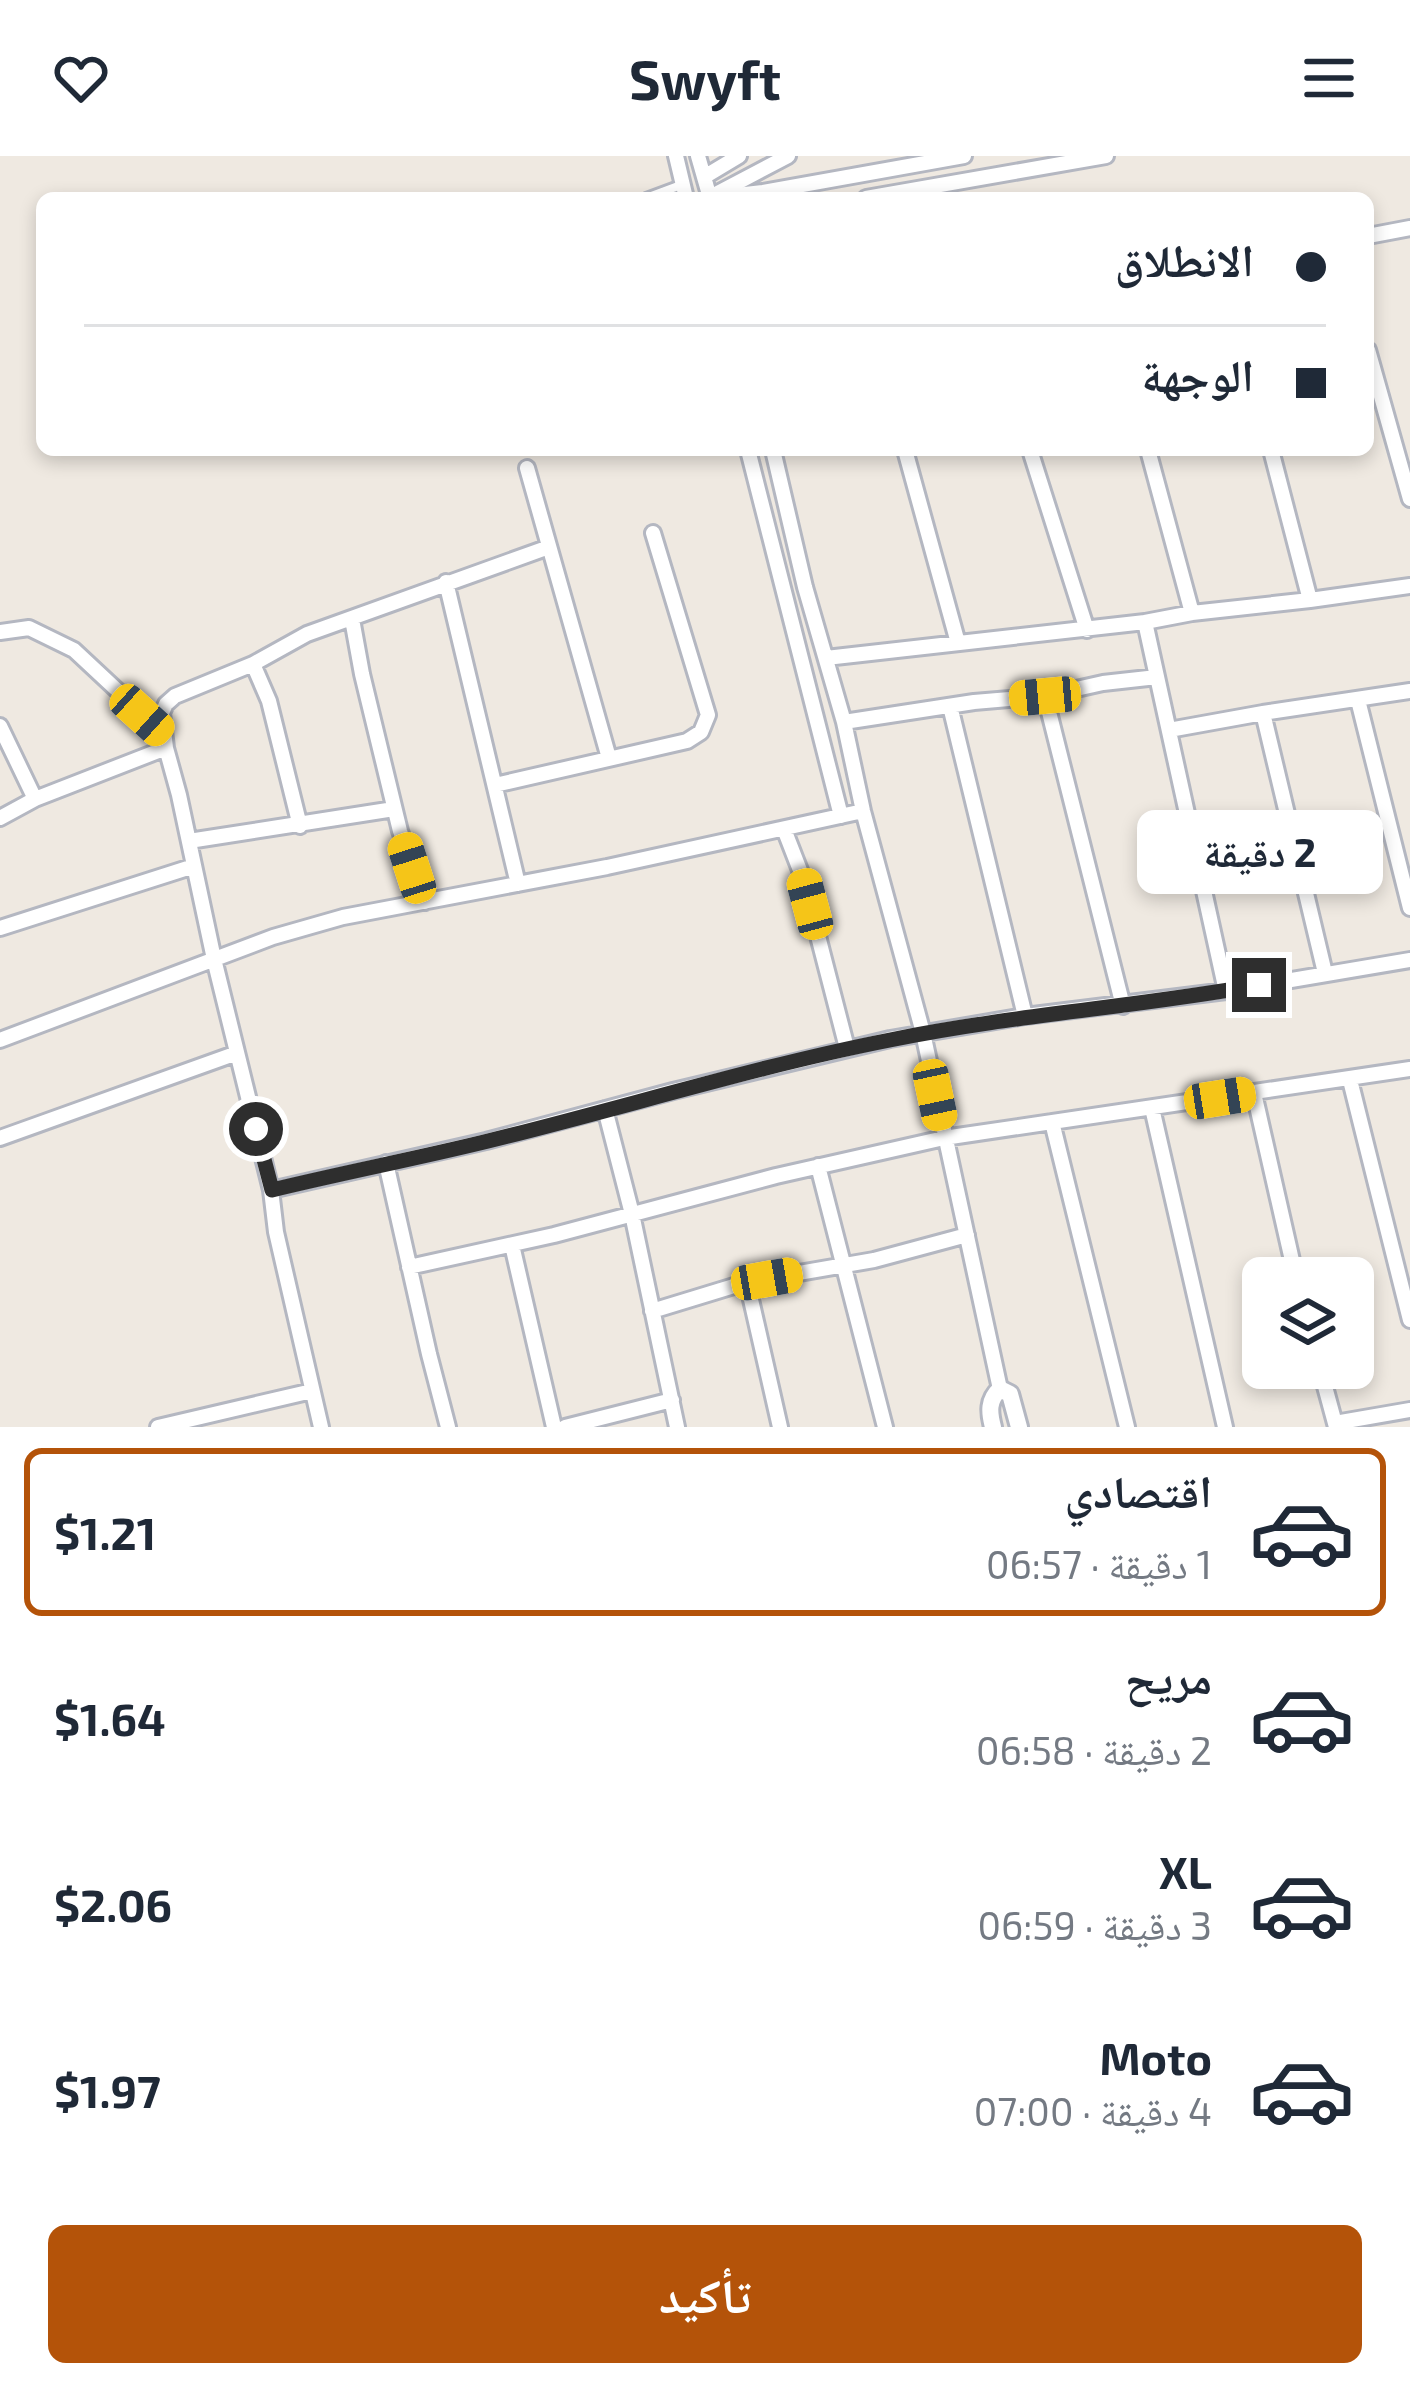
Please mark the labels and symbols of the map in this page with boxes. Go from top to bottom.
car [1008,675,1082,717]
car [103,678,181,752]
callout: 2 دقيقة [1136,811,1382,895]
car [384,828,440,908]
car [783,865,837,943]
route end [1232,958,1286,1012]
car [910,1056,960,1134]
car [1182,1075,1258,1121]
route start [229,1102,283,1156]
car [728,1255,806,1303]

